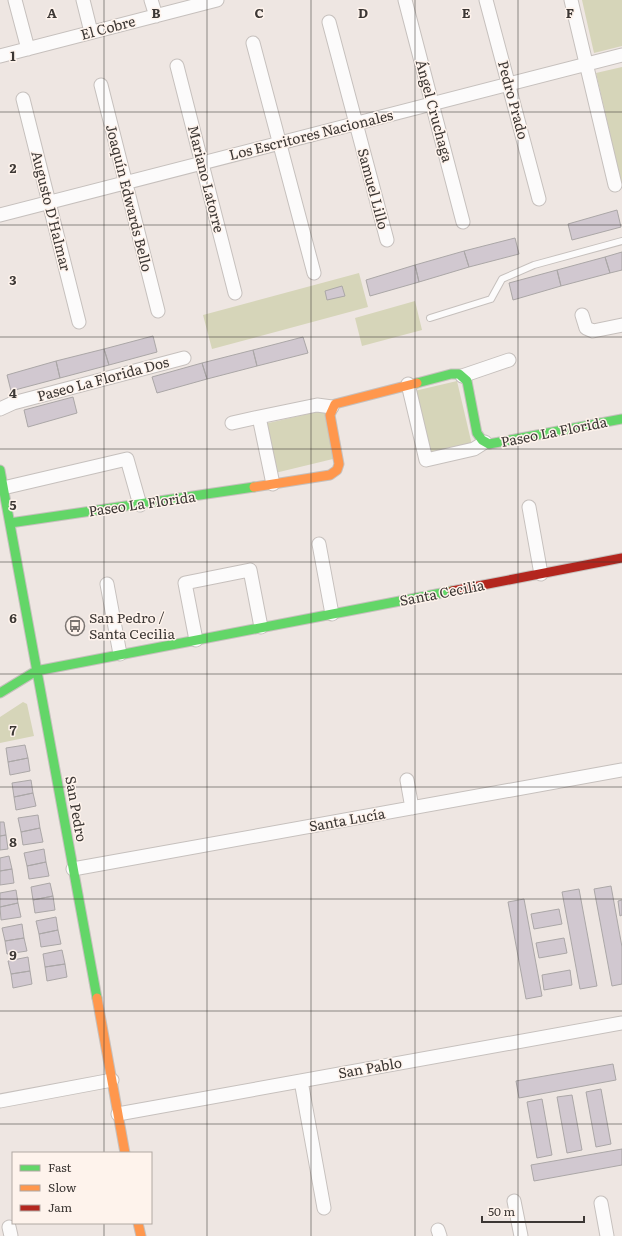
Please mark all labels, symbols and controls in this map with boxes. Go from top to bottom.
text: A [47,3,57,22]
text: B [152,3,161,22]
text: C [254,3,264,22]
text: D [358,3,368,22]
text: E [462,3,471,22]
text: F [566,3,574,22]
street label: El Cobre [78,10,137,44]
text: 1 [10,46,16,65]
street label: Ángel Cruchaga [412,57,458,165]
street label: Pedro Prado [494,58,534,141]
street label: Los Escritores Nacionales [227,104,395,164]
street label: Joaquín Edwards Bello [102,122,158,274]
street label: Mariano Latorre [184,123,230,235]
street label: Samuel Lillo [354,146,394,232]
street label: Augusto D'Halmar [27,149,77,273]
text: 2 [10,158,17,177]
text: 3 [9,270,17,289]
street label: Paseo La Florida Dos [35,351,171,405]
text: 4 [9,383,17,402]
street label: Paseo La Florida [499,411,609,451]
street label: Paseo La Florida [87,486,197,520]
text: 5 [9,495,17,514]
street label: Santa Cecilia [398,574,486,610]
place label: San Pedro / Santa Cecilia [89,607,175,643]
text: 6 [9,608,17,627]
bus stop icon: San Pedro / Santa Cecilia [64,615,86,637]
text: 7 [9,720,17,739]
street label: San Pedro [61,774,93,843]
street label: Santa Lucía [307,802,387,836]
text: 8 [9,832,17,851]
text: 9 [9,945,17,964]
street label: San Pablo [336,1052,403,1082]
legend [12,1152,152,1224]
text: Fast [48,1158,72,1176]
text: Slow [48,1178,77,1196]
text: Jam [48,1198,73,1216]
scale bar [482,1198,584,1224]
text: 50 m [488,1202,515,1220]

